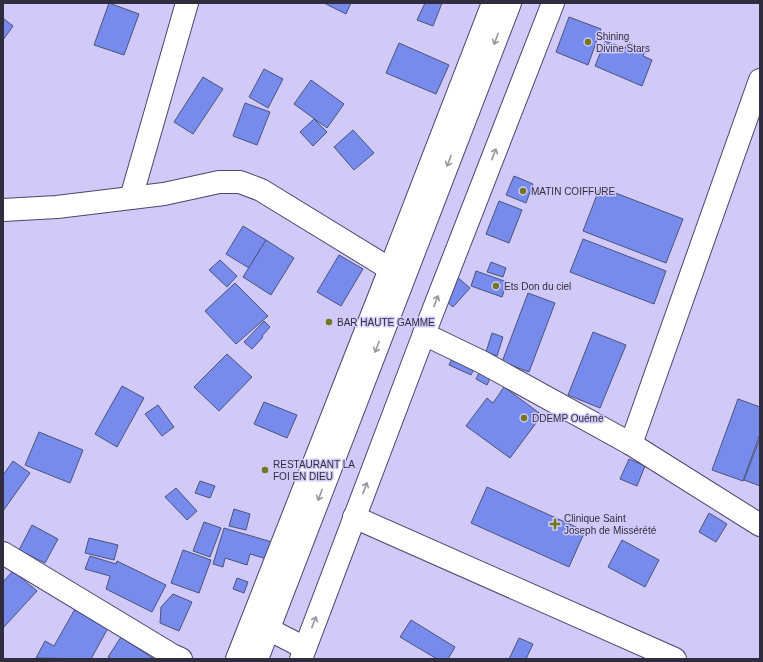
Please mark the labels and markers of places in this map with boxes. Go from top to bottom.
place label: Shining Divine Stars [596,31,650,54]
marker: Shining Divine Stars [583,37,593,47]
marker: MATIN COIFFURE [518,186,528,196]
place label: MATIN COIFFURE [531,186,616,197]
marker: Ets Don du ciel [491,281,501,291]
place label: Ets Don du ciel [504,281,571,292]
marker: BAR HAUTE GAMME [324,317,334,327]
place label: BAR HAUTE GAMME [337,317,435,328]
marker: DDEMP Ouémé [519,413,529,423]
place label: DDEMP Ouémé [532,413,604,424]
place label: RESTAURANT LA FOI EN DIEU [273,459,355,482]
marker: RESTAURANT LA FOI EN DIEU [260,465,270,475]
place label: Clinique Saint Joseph de Missérété [564,513,657,536]
marker: Clinique Saint Joseph de Missérété [549,518,561,530]

